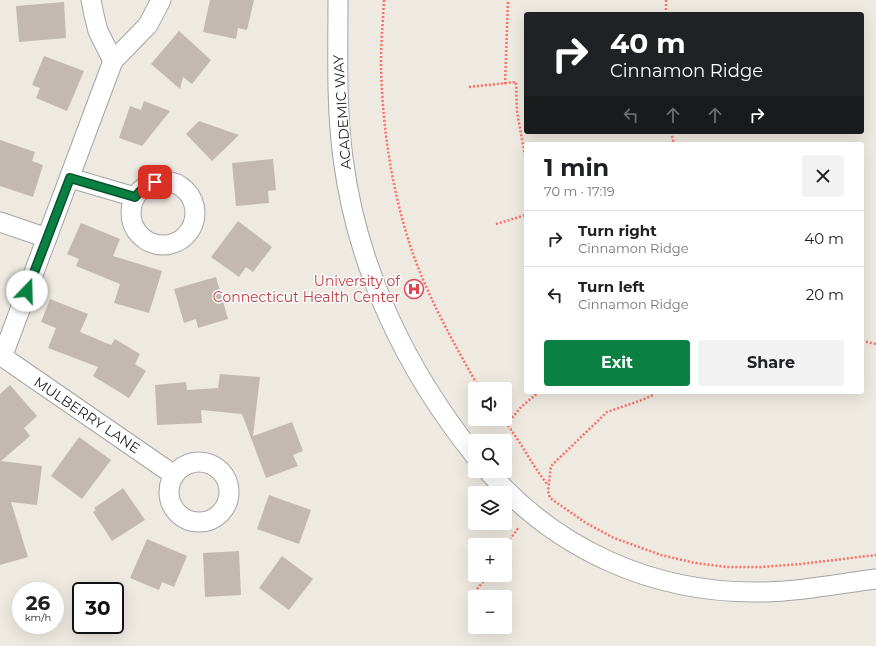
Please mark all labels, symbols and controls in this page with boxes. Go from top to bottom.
text: 40 m [610,26,686,60]
icon: right [544,28,596,80]
street label: ACADEMIC WAY [329,54,355,170]
text: Cinnamon Ridge [610,60,763,82]
icon: left [620,104,642,126]
icon: ahead [662,104,684,126]
icon: ahead [704,104,726,126]
icon: right [746,104,768,126]
text: 1 min [544,153,609,182]
button: close [802,155,844,197]
pin [138,165,172,199]
icon: arrive [144,171,166,193]
text: 70 m · 17:19 [544,183,615,199]
text: Turn right [578,221,657,240]
icon: right [544,228,566,250]
text: 40 m [804,229,844,248]
text: Cinnamon Ridge [578,240,689,256]
position arrow [6,270,48,312]
place label: University of Connecticut Health Center [213,272,401,306]
text: Turn left [578,277,645,296]
hospital icon: University of Connecticut Health Center [403,278,425,300]
icon: left [544,284,566,306]
text: 20 m [806,285,844,304]
text: Cinnamon Ridge [578,296,689,312]
button: Exit [544,340,690,386]
button: Share [698,340,844,386]
street label: MULBERRY LANE [30,373,144,457]
map controls [468,382,512,634]
button: sound [468,382,512,426]
button: search [468,434,512,478]
button: layers [468,486,512,530]
button: + [468,538,512,582]
speed limit sign: 30 [72,582,124,634]
button: − [468,590,512,634]
text: 26 [26,591,50,615]
text: km/h [25,611,51,624]

